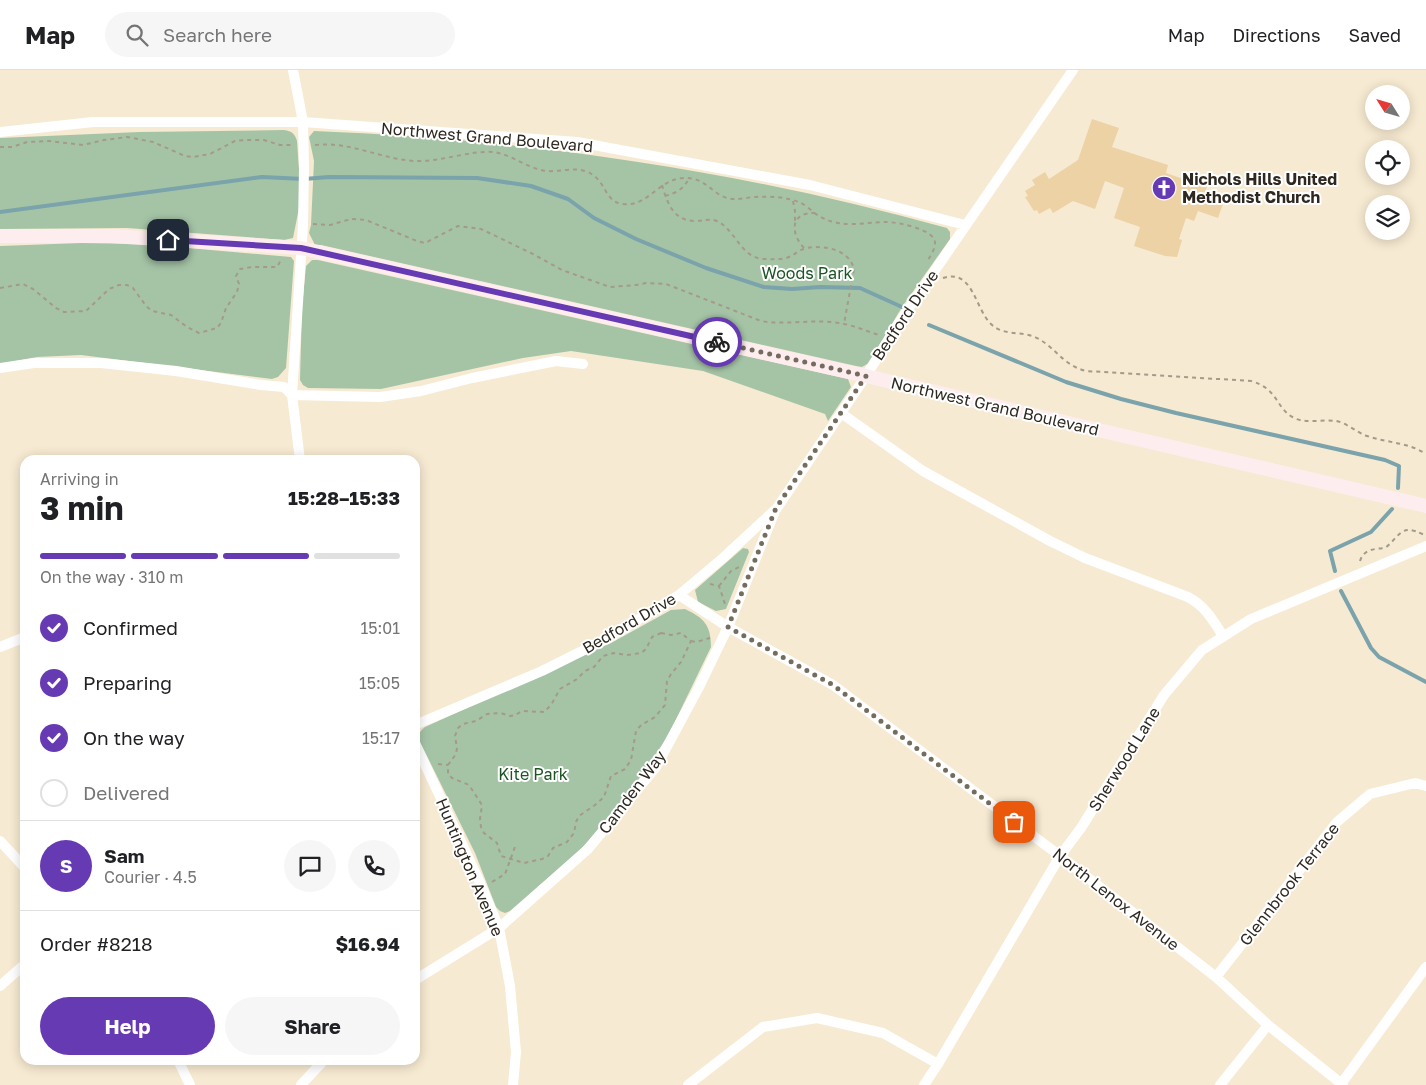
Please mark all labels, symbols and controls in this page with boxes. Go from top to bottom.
search box [105,12,455,57]
text: Map [25,20,75,49]
icon: search [123,21,151,49]
text: Search here [163,23,272,46]
text: Map [1168,24,1204,46]
text: Directions [1232,24,1320,46]
text: Saved [1348,24,1401,46]
north arrow [1365,85,1410,130]
map controls [1365,85,1410,240]
street label: Northwest Grand Boulevard [380,118,594,156]
button: locate [1365,140,1410,185]
place label: Nichols Hills United Methodist Church [1182,169,1337,207]
church icon: Nichols Hills United Methodist Church [1151,175,1177,201]
button: layers [1365,195,1410,240]
pin [147,219,189,261]
icon: home [154,226,182,254]
park label: Woods Park [762,263,852,283]
street label: Bedford Drive [867,266,943,364]
courier [692,317,742,367]
icon: bike [703,328,731,356]
street label: Northwest Grand Boulevard [889,372,1101,440]
text: Arriving in [40,469,119,489]
text: 15:28–15:33 [288,486,400,509]
text: 3 min [40,489,124,527]
text: On the way · 310 m [40,567,184,587]
street label: Bedford Drive [579,588,679,658]
icon: check [40,614,68,642]
text: Confirmed [83,616,178,639]
text: 15:01 [360,618,400,638]
icon: check [40,669,68,697]
text: Preparing [83,671,172,694]
text: 15:05 [359,673,400,693]
street label: Sherwood Lane [1084,703,1164,815]
icon: check [40,724,68,752]
text: On the way [83,726,185,749]
text: 15:17 [362,728,400,748]
street label: Camden Way [594,746,670,838]
park label: Kite Park [498,764,568,784]
text: Delivered [83,781,170,804]
street label: Huntington Avenue [432,795,508,939]
pin [993,801,1035,843]
icon: bag [1000,808,1028,836]
street label: Glennbrook Terrace [1235,819,1343,949]
button: chat [284,840,336,892]
button: phone [348,840,400,892]
street label: North Lenox Avenue [1049,843,1183,955]
text: Sam [104,844,144,867]
text: S [60,854,72,877]
text: Courier · 4.5 [104,867,197,887]
text: Order #8218 [40,932,152,955]
text: $16.94 [335,932,400,955]
button: Help [40,997,215,1055]
button: Share [225,997,400,1055]

